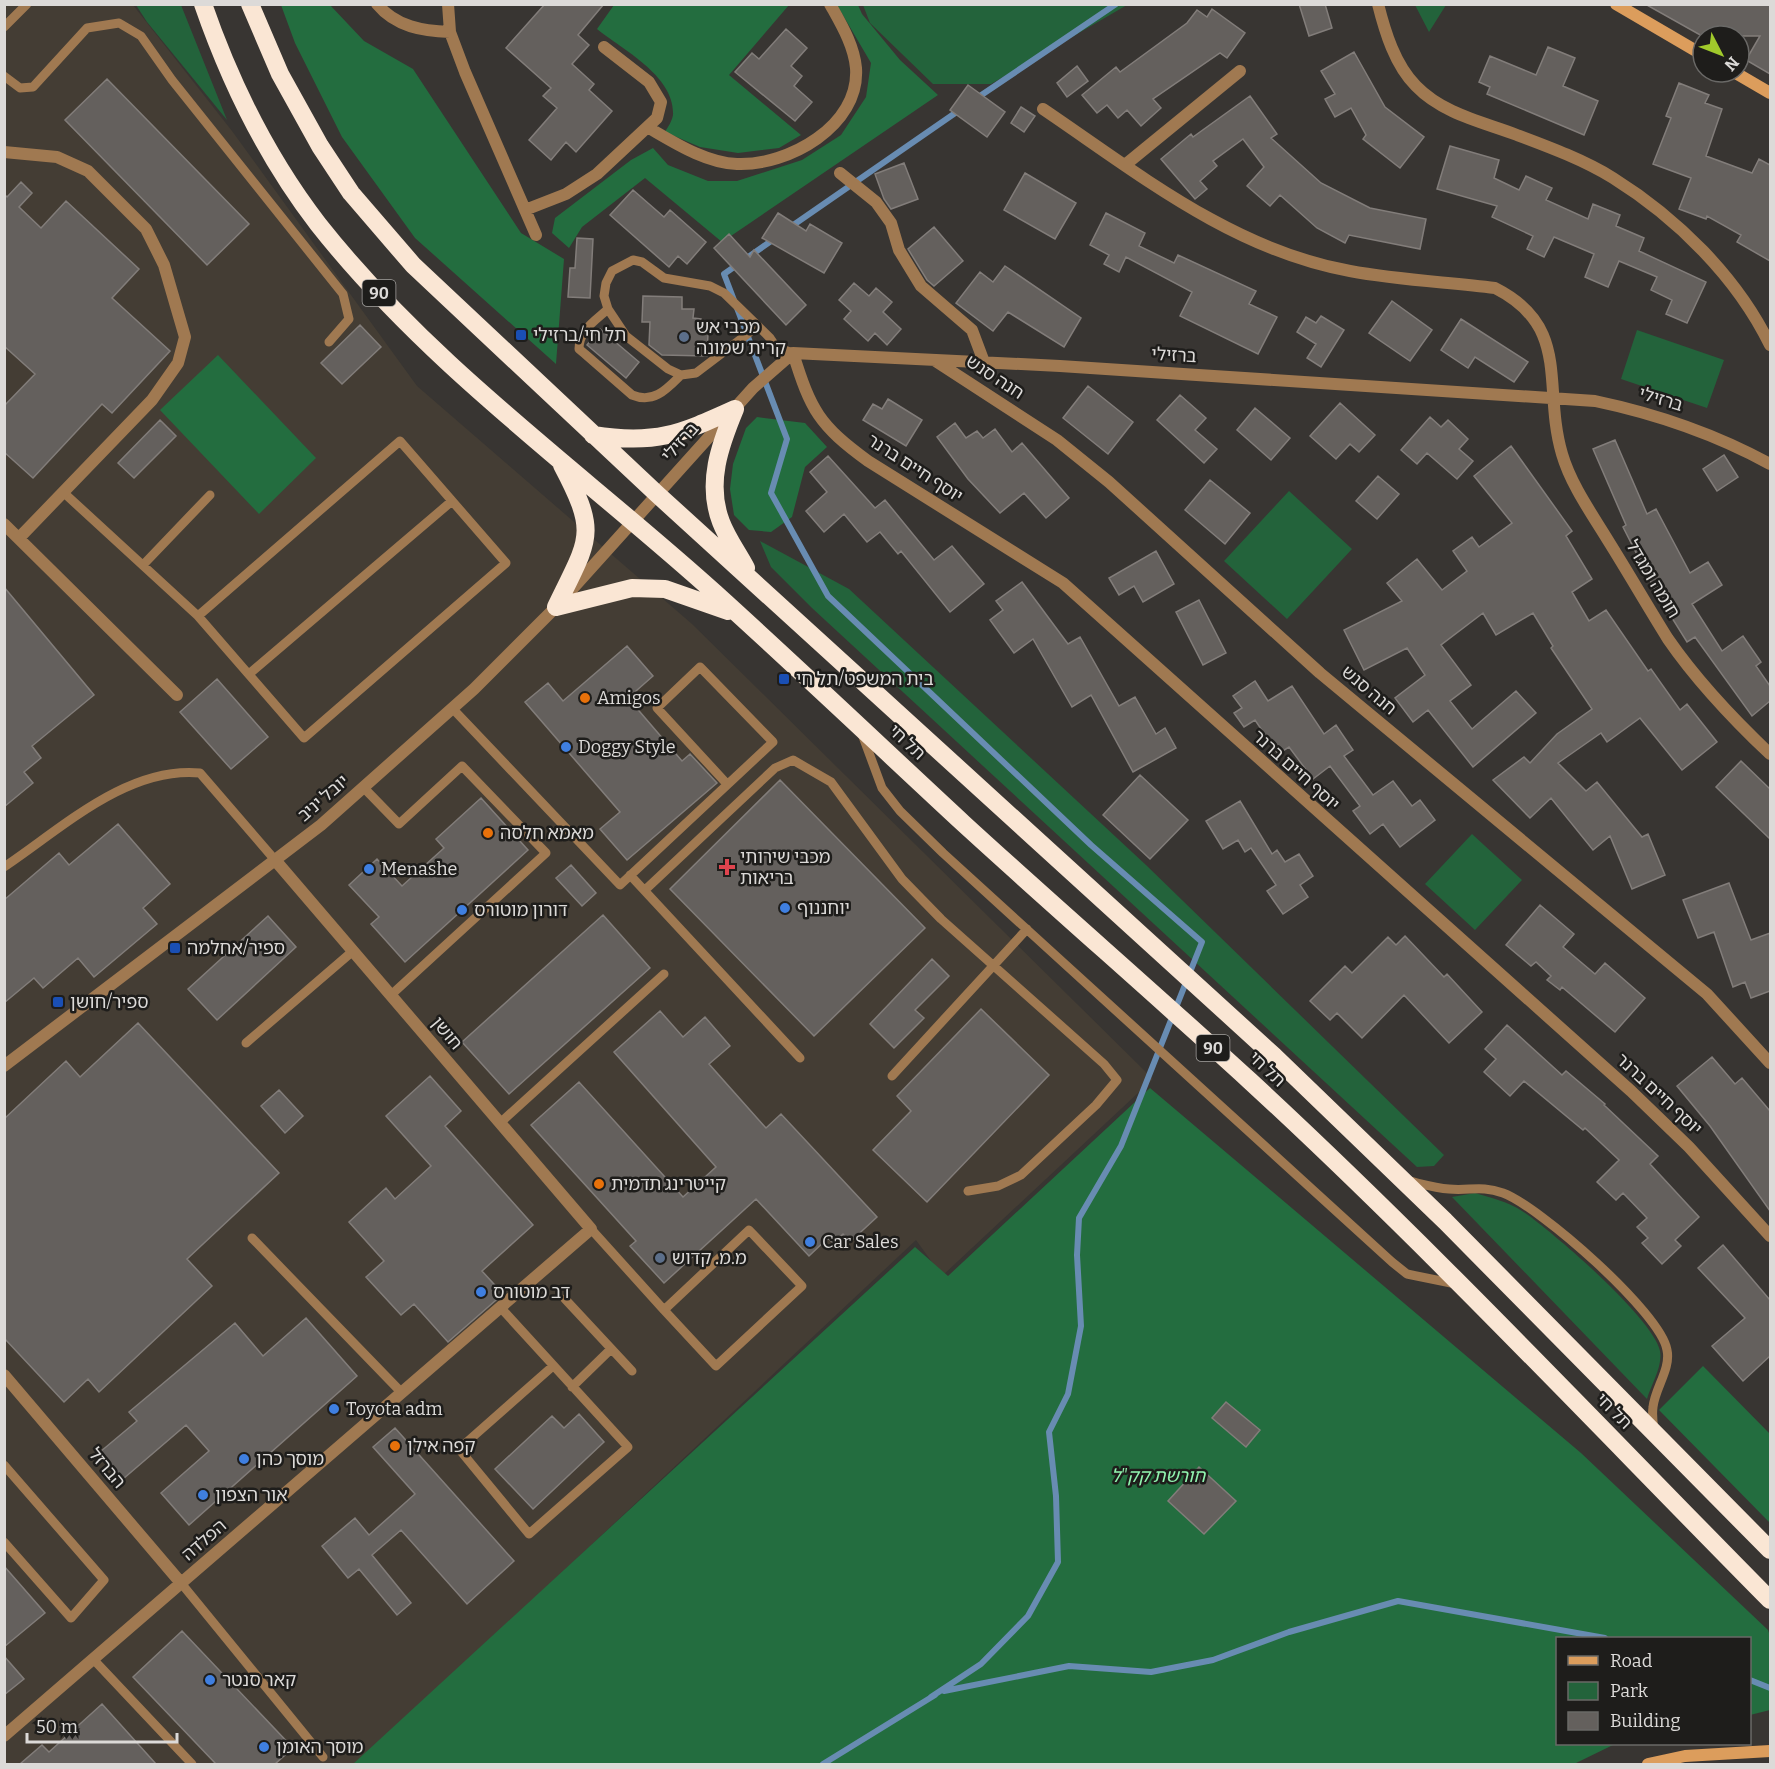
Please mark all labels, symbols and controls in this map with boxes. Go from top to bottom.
north arrow [1691,24,1751,84]
text: N [1721,53,1743,75]
road number: 90 [362,280,395,306]
place label: מכבי אש קרית שמונה [696,316,786,359]
place label: תל חי/ברזילי [533,324,626,346]
marker: תל חי/ברזילי [514,328,528,342]
marker: מכבי אש קרית שמונה [677,330,691,344]
street label: ברזילי [1151,343,1197,367]
street label: חנה סנש [962,350,1028,404]
street label: ברזילי [1636,382,1686,416]
street label: ברזילי [657,418,703,466]
street label: יוסף חיים ברנר [863,429,967,507]
street label: חומה ומגדל [1621,536,1685,622]
street label: חנה סנש [1337,661,1401,719]
place label: בית המשפט/תל חי [796,668,934,690]
marker: בית המשפט/תל חי [777,672,791,686]
place label: Amigos [597,687,661,709]
marker: Amigos [578,691,592,705]
street label: תל חי [884,719,930,765]
street label: יוסף חיים ברנר [1248,725,1344,815]
place label: Doggy Style [578,736,676,758]
marker: Doggy Style [559,740,573,754]
street label: יובל יניב [293,770,353,826]
place label: מאמא חלסה [500,822,594,844]
marker: מאמא חלסה [481,826,495,840]
place label: מכבי שירותי בריאות [740,846,830,889]
place label: Menashe [381,858,457,880]
marker: מכבי שירותי בריאות [718,858,736,876]
marker: Menashe [362,862,376,876]
place label: יוחננוף [797,897,850,919]
place label: דורון מוטורס [474,899,568,921]
marker: יוחננוף [778,901,792,915]
marker: דורון מוטורס [455,903,469,917]
place label: ספיר/אחלמה [187,937,285,959]
marker: ספיר/אחלמה [168,941,182,955]
place label: ספיר/חושן [70,991,149,1013]
marker: ספיר/חושן [51,995,65,1009]
street label: חושן [427,1012,467,1054]
road number: 90 [1196,1035,1230,1061]
street label: תל חי [1244,1046,1290,1092]
street label: יוסף חיים ברנר [1611,1049,1707,1139]
place label: קייטרינג תדמית [611,1173,726,1195]
marker: קייטרינג תדמית [592,1177,606,1191]
place label: Car Sales [822,1231,899,1253]
marker: Car Sales [803,1235,817,1249]
place label: מ.מ. קדוש [672,1247,747,1269]
marker: מ.מ. קדוש [653,1251,667,1265]
place label: דב מוטורס [493,1281,571,1303]
marker: דב מוטורס [474,1285,488,1299]
street label: תל חי [1591,1388,1637,1434]
place label: Toyota adm [346,1398,443,1420]
marker: Toyota adm [327,1402,341,1416]
place label: קפה אילן [407,1435,476,1457]
marker: קפה אילן [388,1439,402,1453]
street label: הברזל [84,1443,130,1493]
place label: מוסך כהן [256,1448,324,1470]
marker: מוסך כהן [237,1452,251,1466]
park label: חורשת קק"ל [1111,1465,1206,1487]
place label: אור הצפון [215,1484,288,1506]
marker: אור הצפון [196,1488,210,1502]
street label: הפלדה [177,1515,231,1565]
legend [1556,1637,1751,1745]
text: Road [1610,1650,1653,1672]
place label: קאר סנטר [222,1669,296,1691]
marker: קאר סנטר [203,1673,217,1687]
text: Park [1610,1680,1649,1702]
scale bar [27,1706,177,1744]
text: Building [1610,1710,1681,1732]
text: 50 m [36,1716,78,1738]
place label: מוסך האומן [276,1736,364,1758]
marker: מוסך האומן [257,1740,271,1754]

